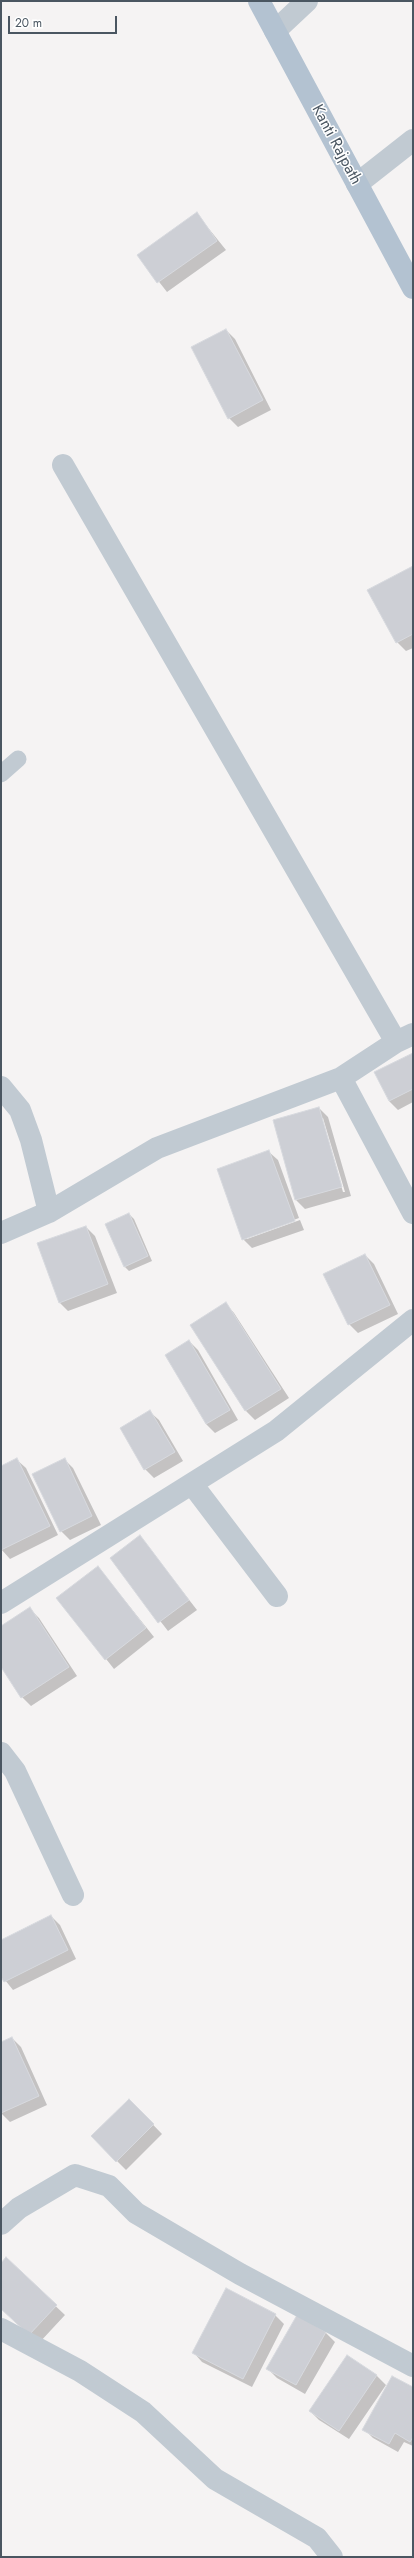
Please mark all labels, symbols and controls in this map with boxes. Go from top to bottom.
scale bar [10,8,119,34]
text: 20 m [15,14,42,32]
street label: Kanti Rajpath [307,102,365,188]

